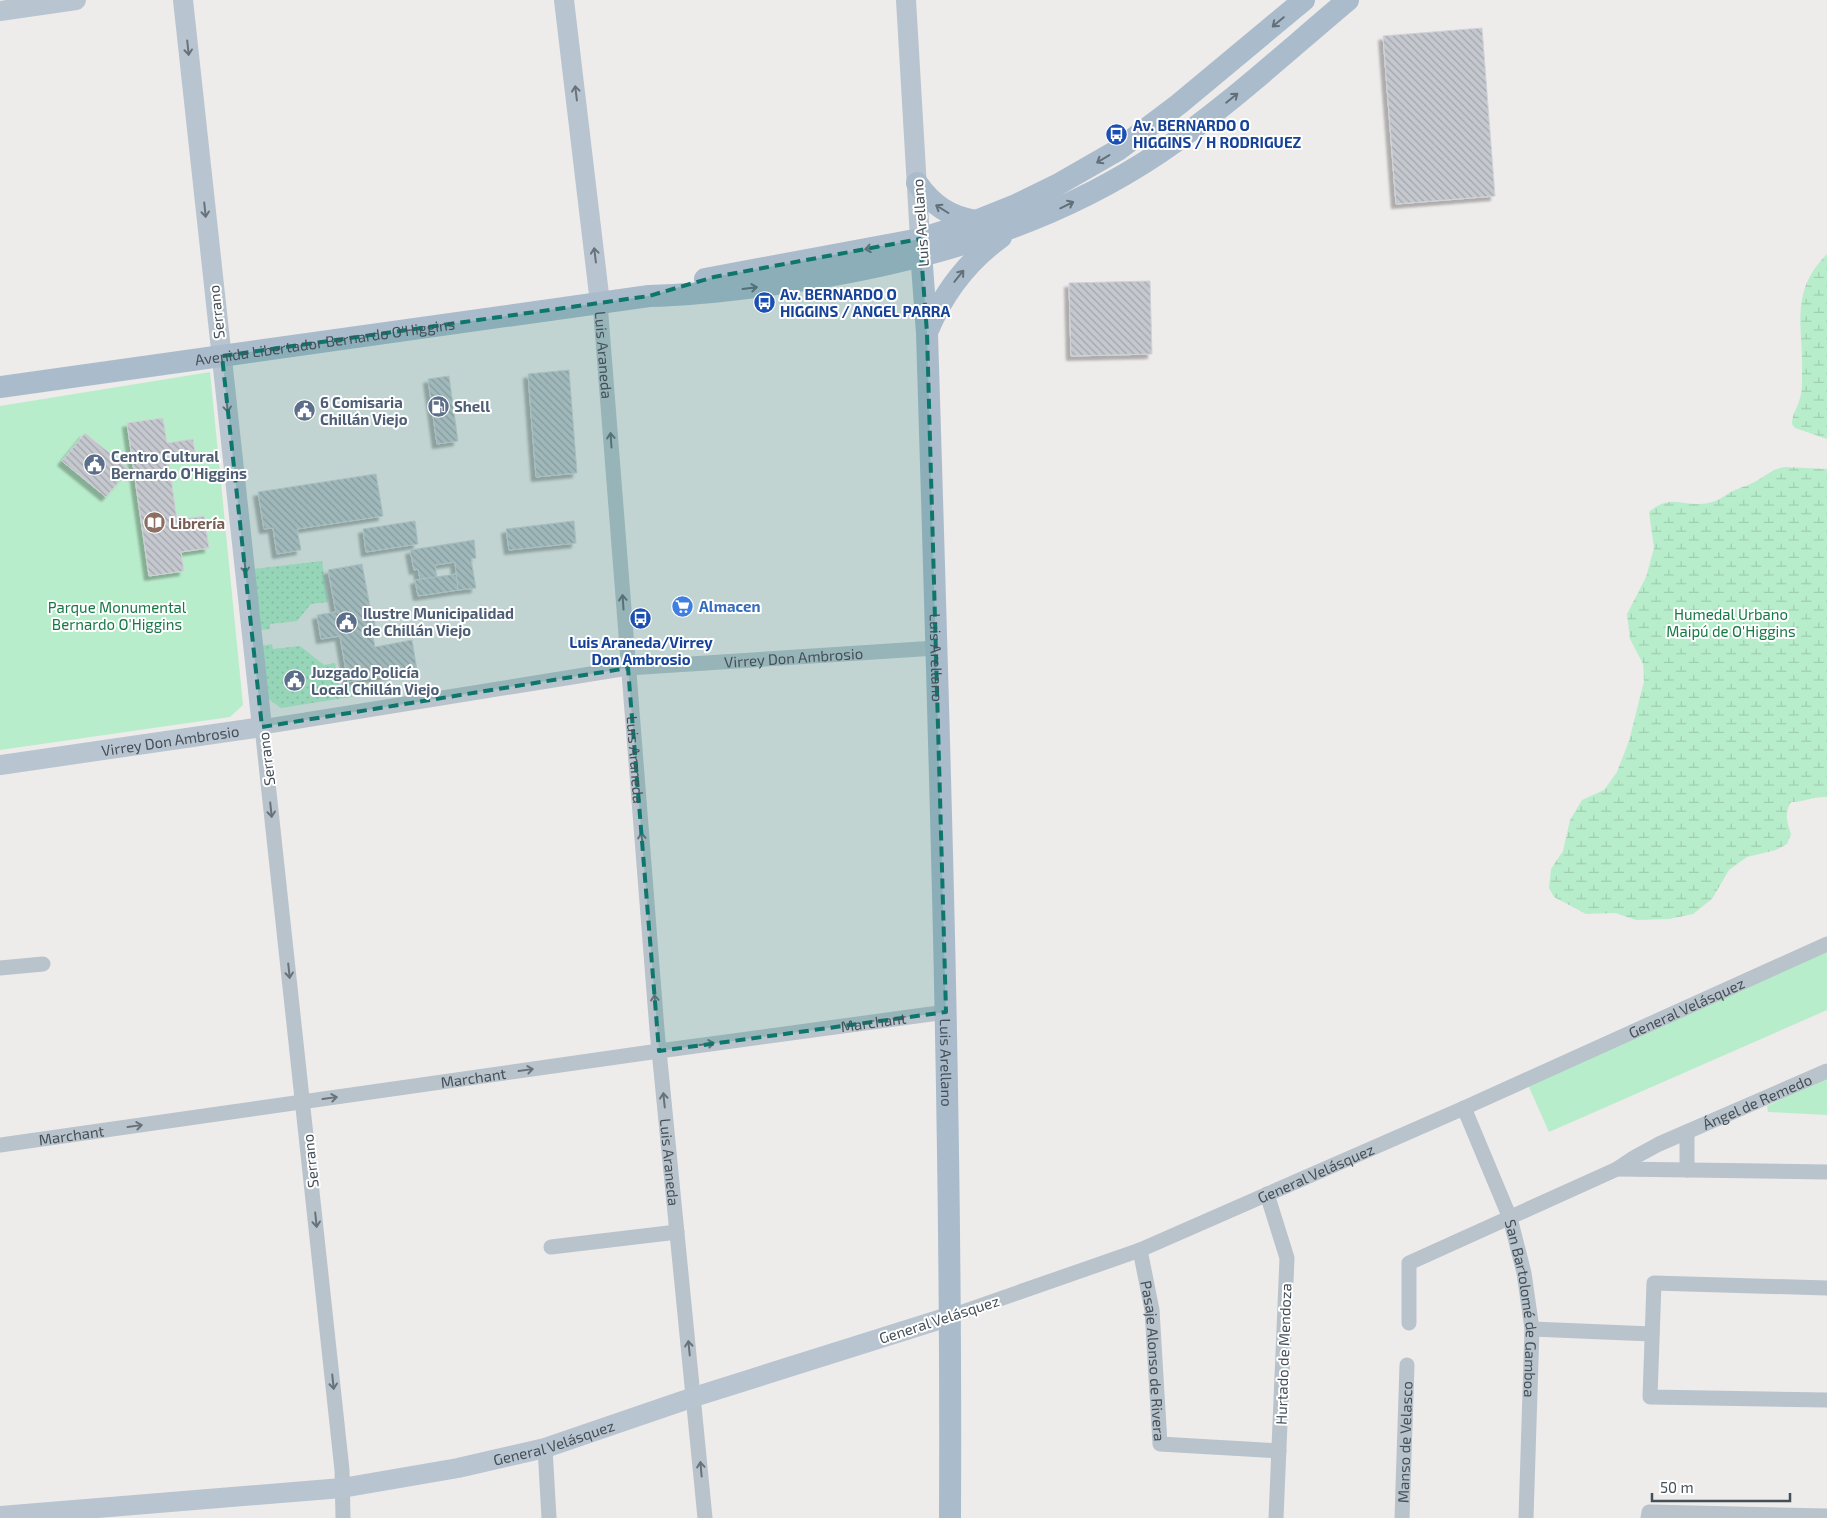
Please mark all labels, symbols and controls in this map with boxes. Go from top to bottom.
one-way arrow [1272,16,1285,27]
one-way arrow [183,40,193,56]
one-way arrow [571,85,581,101]
one-way arrow [1225,92,1238,103]
place label: Av. BERNARDO O HIGGINS / H RODRIGUEZ [1133,116,1302,151]
bus stop icon: Av. BERNARDO O HIGGINS / H RODRIGUEZ [1105,122,1129,146]
one-way arrow [1096,155,1110,165]
street label: Luis Arellano [908,178,932,268]
one-way arrow [1059,200,1074,210]
one-way arrow [201,202,210,218]
one-way arrow [936,203,950,213]
one-way arrow [865,244,881,254]
one-way arrow [590,247,600,263]
one-way arrow [954,270,965,283]
one-way arrow [742,282,758,292]
street label: Serrano [204,284,228,340]
place label: Av. BERNARDO O HIGGINS / ANGEL PARRA [780,285,951,320]
bus stop icon: Av. BERNARDO O HIGGINS / ANGEL PARRA [752,291,776,315]
street label: Luis Araneda [592,310,616,399]
street label: Avenida Libertador Bernardo O'Higgins [194,314,456,369]
place label: 6 Comisaria Chillán Viejo [320,393,408,428]
fuel station icon: Shell [426,394,450,418]
one-way arrow [222,396,232,412]
place label: Shell [454,397,490,415]
public building icon: 6 Comisaria Chillán Viejo [292,399,316,423]
one-way arrow [606,432,616,448]
place label: Centro Cultural Bernardo O'Higgins [111,447,247,482]
public building icon: Centro Cultural Bernardo O'Higgins [83,453,107,477]
library icon: Librería [142,511,166,535]
place label: Librería [170,514,225,532]
one-way arrow [240,558,250,574]
one-way arrow [619,594,628,610]
supermarket icon: Almacen [671,594,695,618]
place label: Almacen [699,597,761,615]
park label: Parque Monumental Bernardo O'Higgins [48,598,187,633]
place label: Ilustre Municipalidad de Chillán Viejo [363,604,514,639]
park label: Humedal Urbano Maipú de O'Higgins [1666,605,1796,640]
bus stop icon: Luis Araneda/Virrey Don Ambrosio [629,607,653,631]
public building icon: Ilustre Municipalidad de Chillán Viejo [335,610,359,634]
street label: Luis Arellano [926,613,947,702]
place label: Luis Araneda/Virrey Don Ambrosio [569,633,713,668]
street label: Virrey Don Ambrosio [724,644,864,671]
place label: Juzgado Policía Local Chillán Viejo [311,663,440,698]
public building icon: Juzgado Policía Local Chillán Viejo [283,669,307,693]
street label: Luis Araneda [623,715,648,804]
street label: Virrey Don Ambrosio [100,721,240,759]
street label: Serrano [254,731,278,787]
one-way arrow [267,801,276,817]
one-way arrow [637,833,647,849]
one-way arrow [284,963,294,979]
street label: General Velásquez [1626,973,1747,1042]
one-way arrow [650,995,660,1011]
street label: Marchant [839,1008,908,1035]
street label: Luis Arellano [937,1018,956,1107]
one-way arrow [699,1039,715,1049]
street label: Marchant [439,1064,507,1091]
one-way arrow [518,1065,534,1075]
street label: Ángel de Remedo [1699,1070,1814,1133]
one-way arrow [659,1092,669,1108]
one-way arrow [322,1093,338,1103]
street label: Luis Araneda [657,1118,683,1207]
street label: Marchant [37,1121,105,1148]
one-way arrow [127,1121,143,1131]
street label: Serrano [298,1133,322,1189]
street label: General Velásquez [1255,1140,1377,1206]
one-way arrow [311,1212,321,1228]
street label: San Bartolomé de Gamboa [1502,1217,1541,1398]
street label: Pasaje Alonso de Rivera [1137,1279,1169,1442]
street label: Hurtado de Mendoza [1272,1283,1294,1425]
street label: General Velásquez [877,1291,1001,1347]
one-way arrow [684,1341,694,1357]
one-way arrow [328,1373,338,1389]
street label: Manso de Velasco [1393,1381,1415,1503]
street label: General Velásquez [491,1416,617,1469]
one-way arrow [696,1462,705,1478]
scale bar [1652,1470,1790,1502]
text: 50 m [1660,1478,1694,1496]

